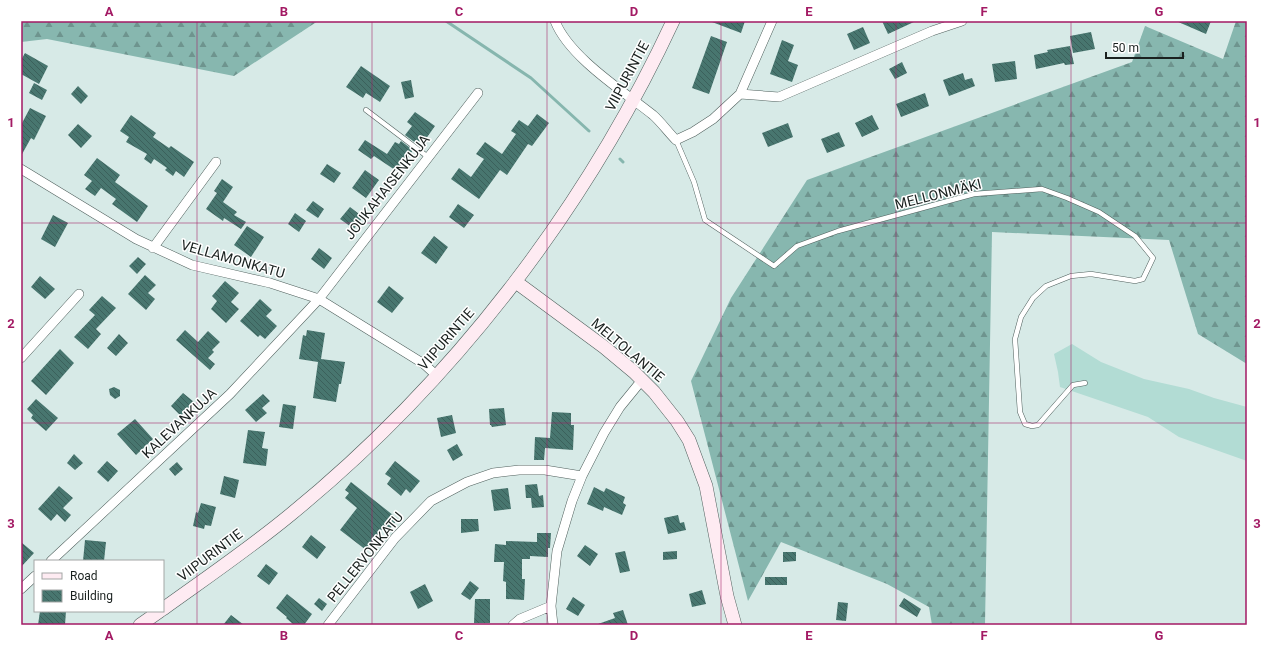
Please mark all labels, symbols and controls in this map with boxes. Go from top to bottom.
text: A [105,4,114,19]
text: B [280,4,288,19]
text: C [455,4,464,19]
text: D [630,4,638,19]
text: E [805,4,813,19]
text: F [980,4,988,19]
text: G [1155,4,1164,19]
scale bar [1106,34,1183,60]
street label: VIIPURINTIE [602,38,652,114]
text: 50 m [1112,41,1139,55]
text: 1 [7,115,15,130]
text: 1 [1253,115,1261,130]
street label: JOUKAHAISENKUJA [341,132,433,242]
street label: MELLONMÄKI [893,176,983,212]
street label: VELLAMONKATU [179,236,287,282]
street label: VIIPURINTIE [415,305,477,373]
street label: MELTOLANTIE [588,315,668,385]
text: 2 [7,316,15,331]
text: 2 [1253,316,1261,331]
street label: KALEVANKUJA [139,385,219,461]
street label: PELLERVONKATU [324,509,406,605]
text: 3 [7,516,15,531]
text: 3 [1253,516,1261,531]
street label: VIIPURINTIE [175,525,246,584]
legend [34,560,164,612]
text: Road [70,569,98,583]
text: Building [70,589,113,603]
text: A [105,628,114,643]
text: B [280,628,288,643]
text: C [455,628,464,643]
text: D [630,628,638,643]
text: E [805,628,813,643]
text: F [980,628,988,643]
text: G [1155,628,1164,643]

